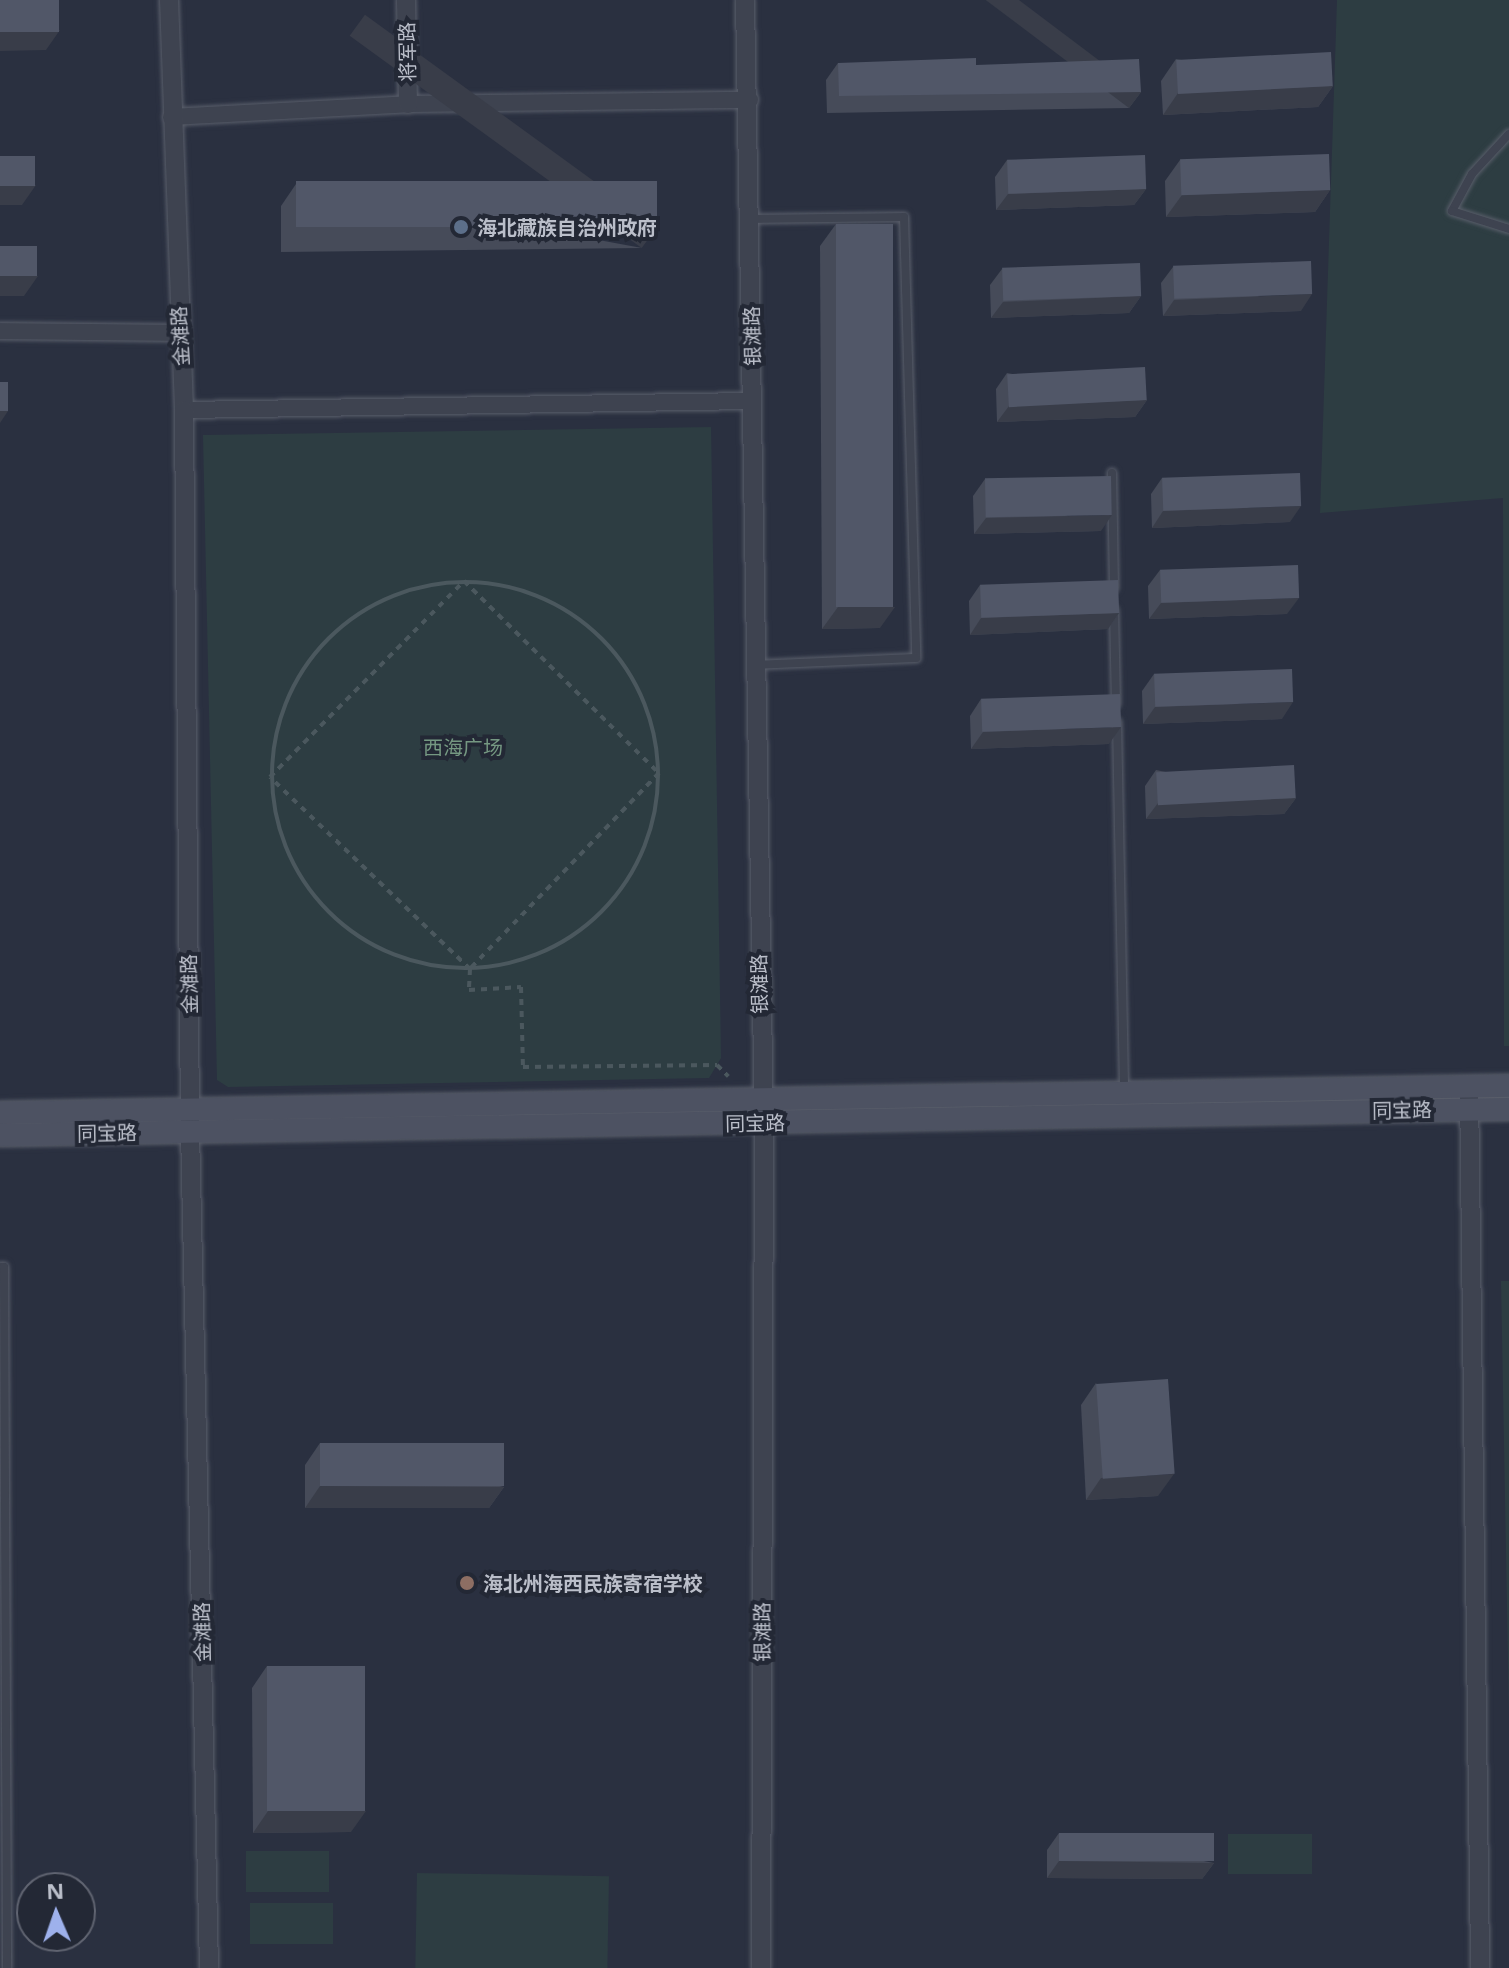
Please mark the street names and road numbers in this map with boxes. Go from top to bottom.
street label: 将军路 [394,22,420,82]
street label: 金滩路 [166,305,194,367]
street label: 银滩路 [739,306,765,366]
street label: 金滩路 [176,954,202,1014]
street label: 银滩路 [746,954,772,1014]
street label: 同宝路 [1372,1097,1432,1123]
street label: 同宝路 [725,1110,785,1136]
street label: 同宝路 [77,1120,137,1146]
street label: 金滩路 [189,1602,215,1662]
street label: 银滩路 [750,1602,774,1662]

